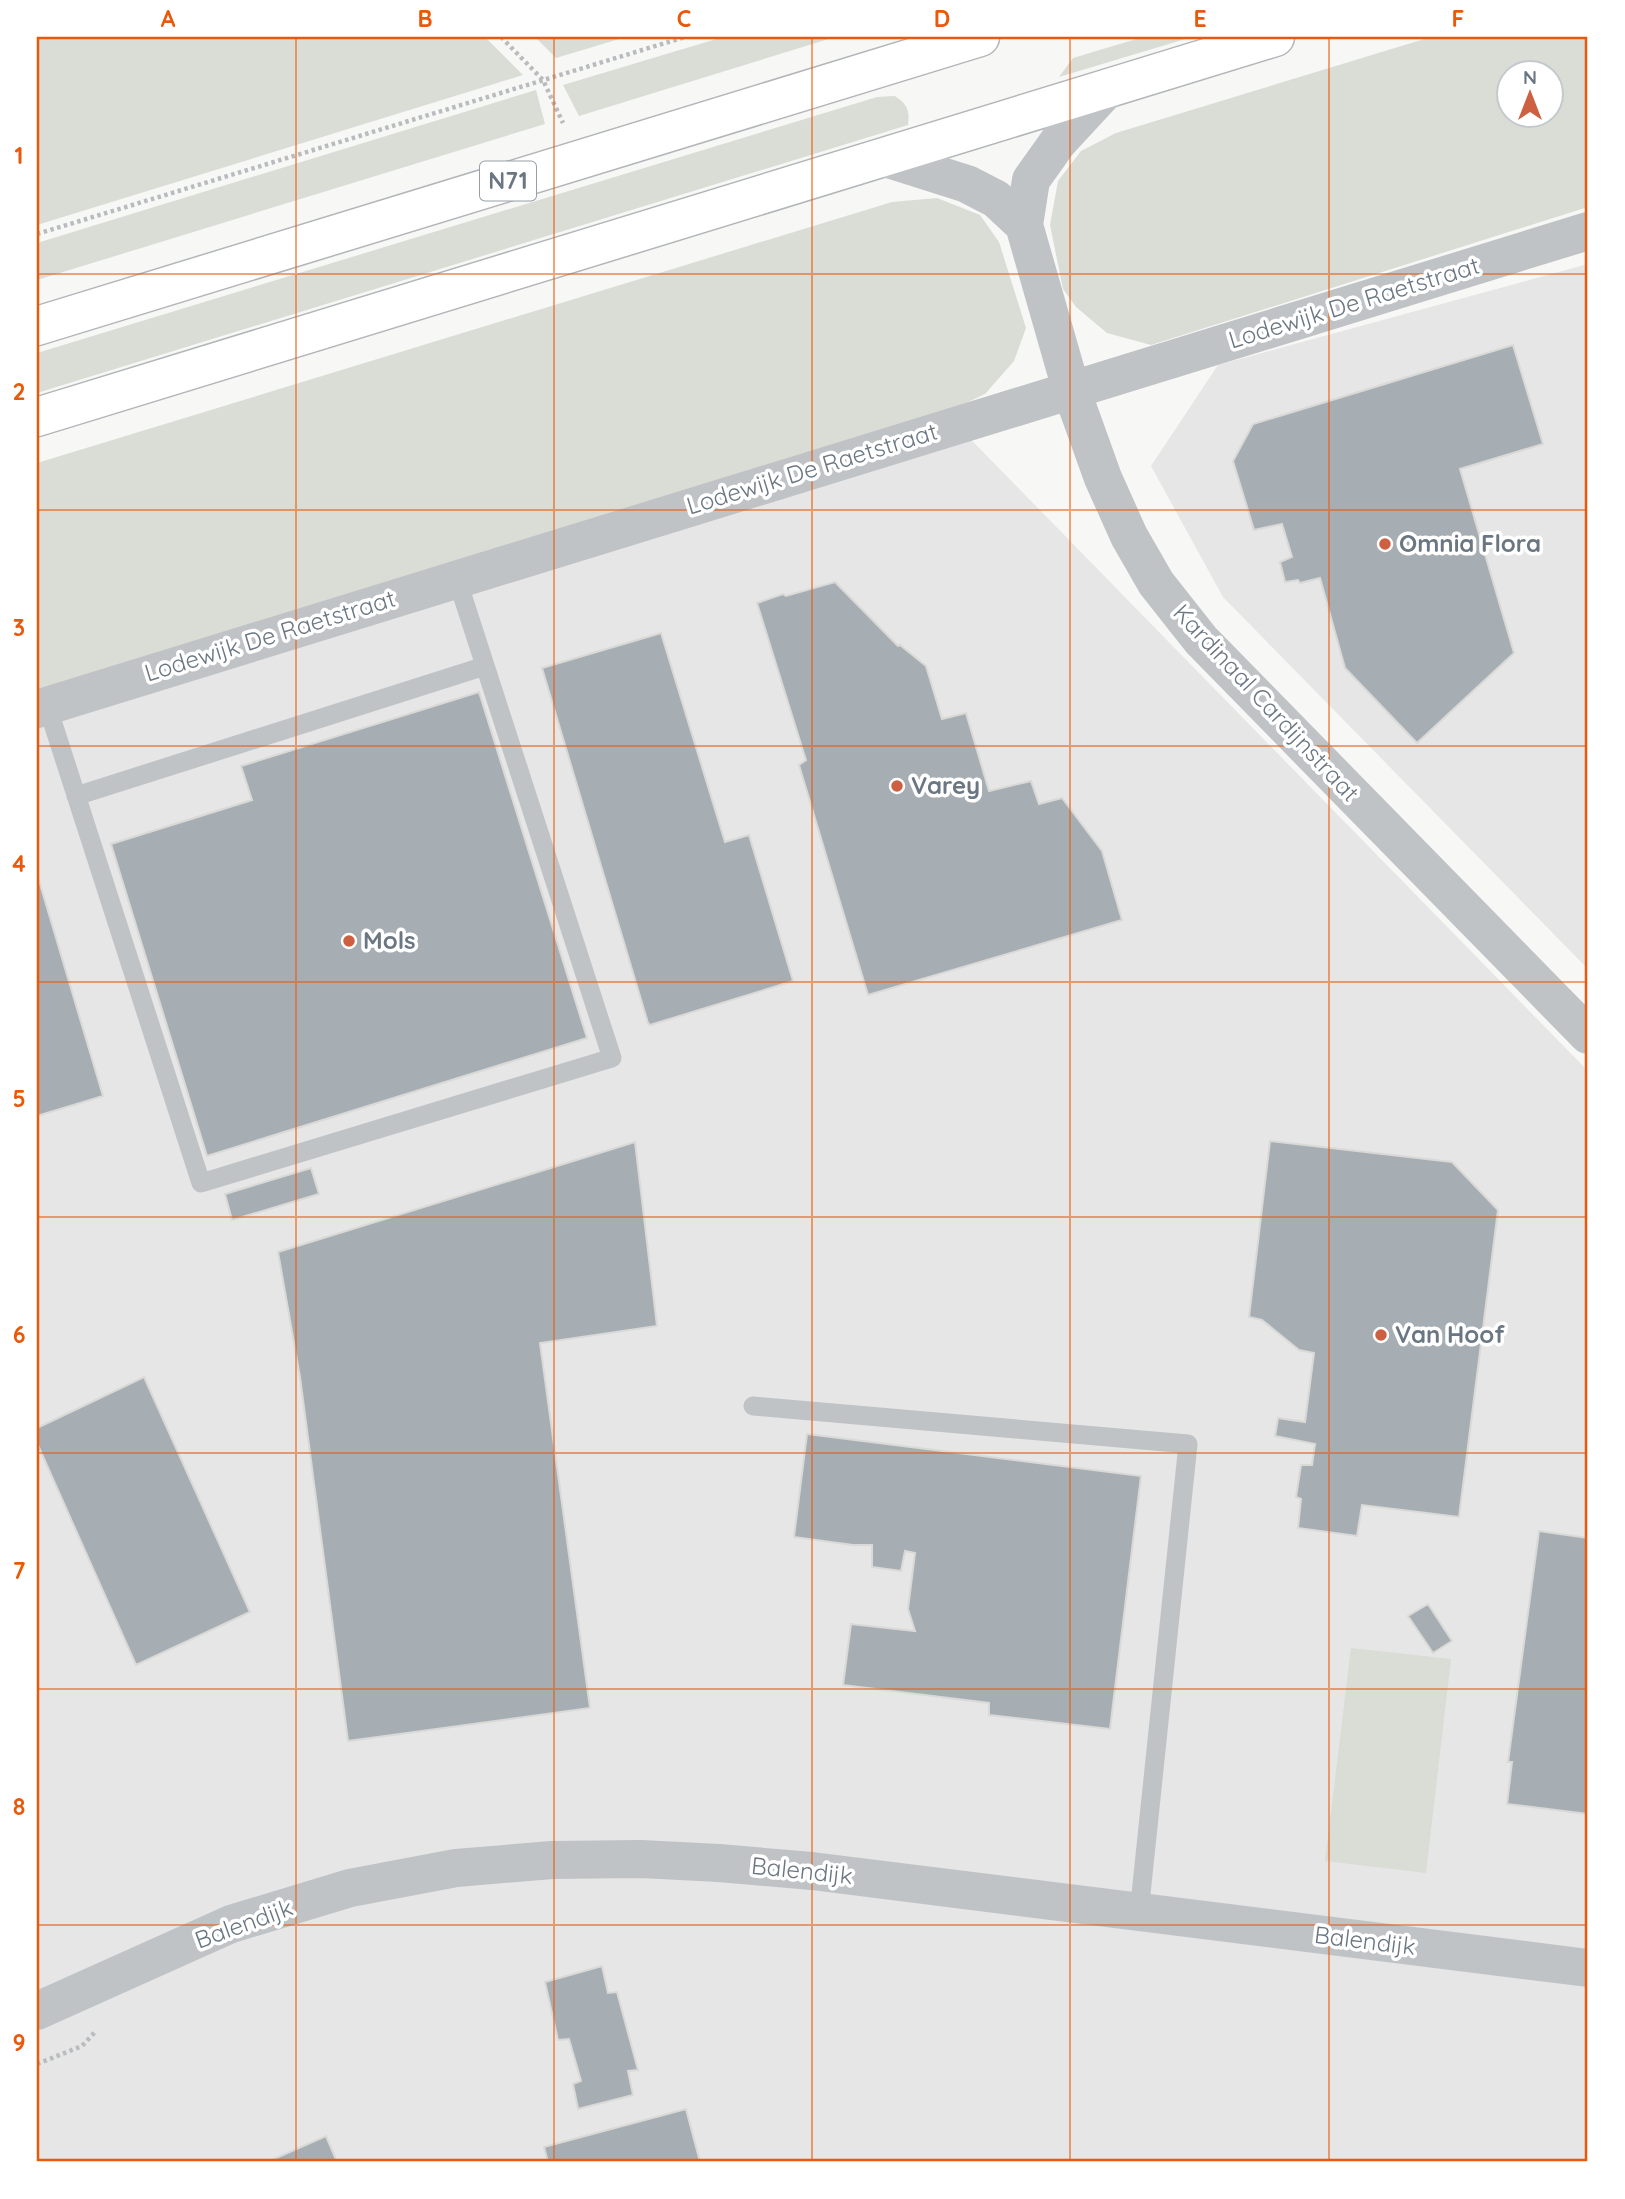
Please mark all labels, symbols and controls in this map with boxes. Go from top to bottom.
text: A [161,4,176,33]
text: B [417,4,433,33]
text: C [677,4,691,33]
text: D [934,4,950,33]
text: E [1193,4,1207,33]
text: F [1452,4,1464,33]
north arrow [1496,60,1566,130]
text: N [1523,65,1537,89]
text: 1 [15,141,23,170]
road number: N71 [480,162,536,200]
street label: Lodewijk De Raetstraat [1225,250,1483,354]
text: 2 [12,377,26,406]
street label: Lodewijk De Raetstraat [683,416,941,520]
place label: Omnia Flora [1399,528,1541,558]
marker: Omnia Flora [1377,536,1393,552]
street label: Lodewijk De Raetstraat [141,583,399,687]
street label: Kardinaal Cardijnstraat [1167,597,1366,807]
text: 3 [13,613,25,642]
place label: Varey [911,770,980,800]
marker: Varey [889,778,905,794]
text: 4 [12,849,26,878]
place label: Mols [363,925,416,955]
marker: Mols [341,933,357,949]
text: 5 [12,1084,26,1113]
place label: Van Hoof [1395,1319,1505,1349]
text: 6 [13,1320,25,1349]
marker: Van Hoof [1373,1327,1389,1343]
text: 7 [13,1556,26,1585]
text: 8 [13,1792,25,1821]
street label: Balendijk [750,1850,854,1890]
street label: Balendijk [191,1892,297,1955]
street label: Balendijk [1313,1919,1418,1961]
text: 9 [12,2028,26,2057]

